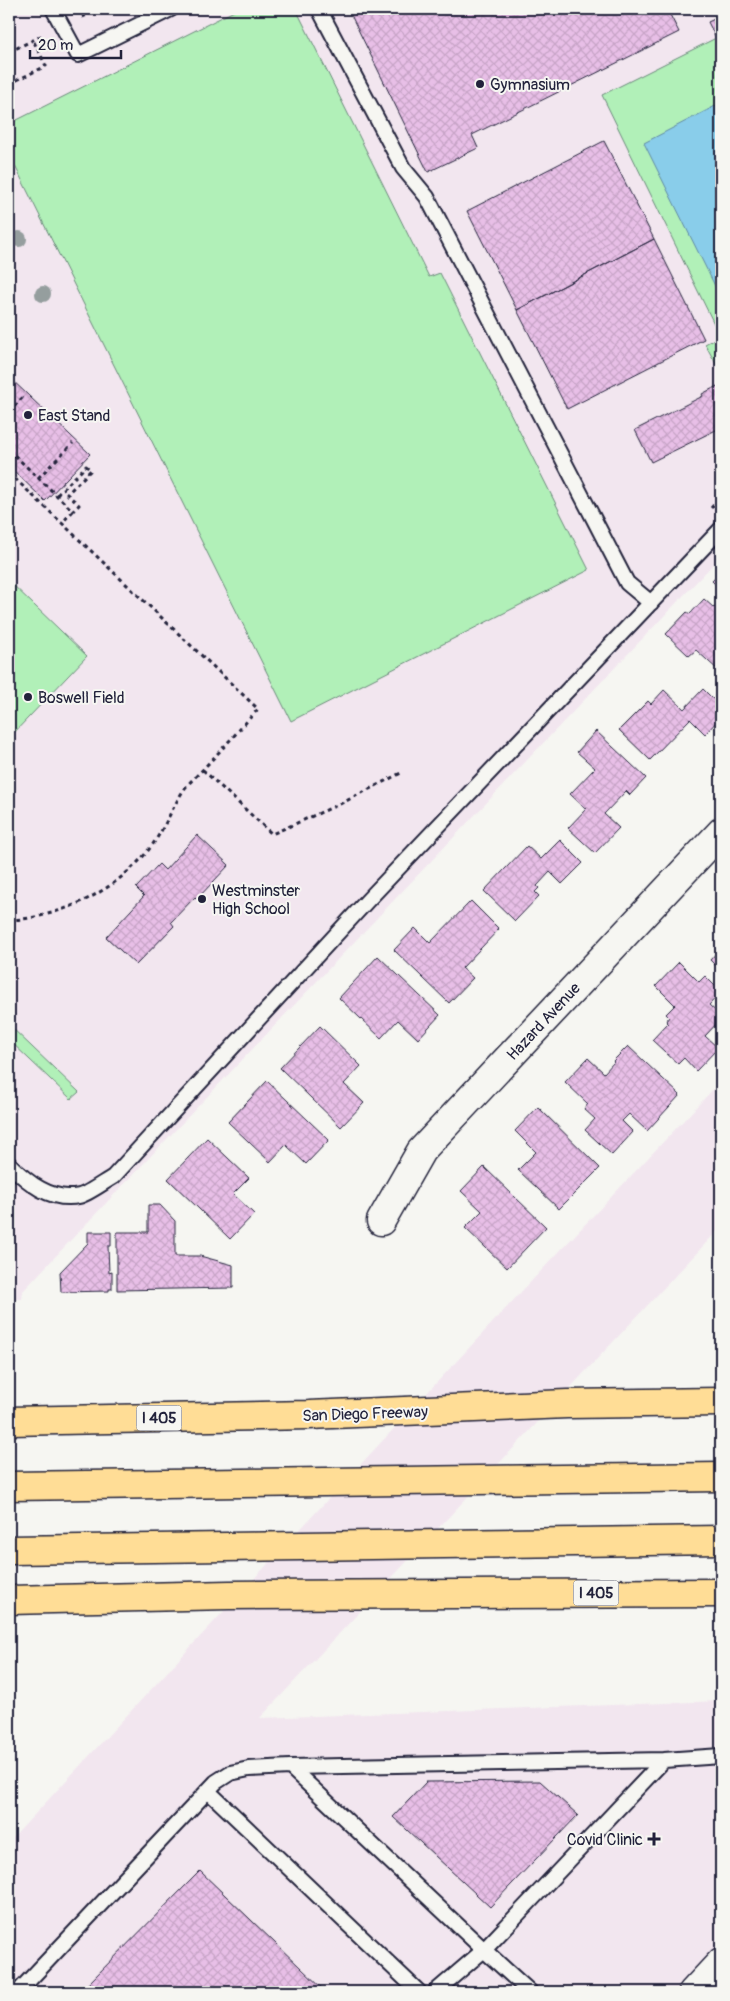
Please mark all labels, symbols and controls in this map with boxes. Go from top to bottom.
scale bar [30,28,121,60]
text: 20 m [38,36,73,55]
place label: Gymnasium [490,75,570,95]
marker: Gymnasium [474,78,486,90]
place label: East Stand [38,406,110,426]
marker: East Stand [22,409,34,421]
place label: Boswell Field [38,688,125,708]
marker: Boswell Field [22,691,34,703]
place label: Westminster High School [212,881,300,919]
marker: Westminster High School [196,893,208,905]
street label: Hazard Avenue [503,978,585,1065]
street label: San Diego Freeway [302,1402,428,1426]
road number: I 405 [136,1406,182,1430]
road number: I 405 [574,1580,618,1606]
place label: Covid Clinic [567,1830,643,1850]
marker: Covid Clinic [647,1832,661,1846]

